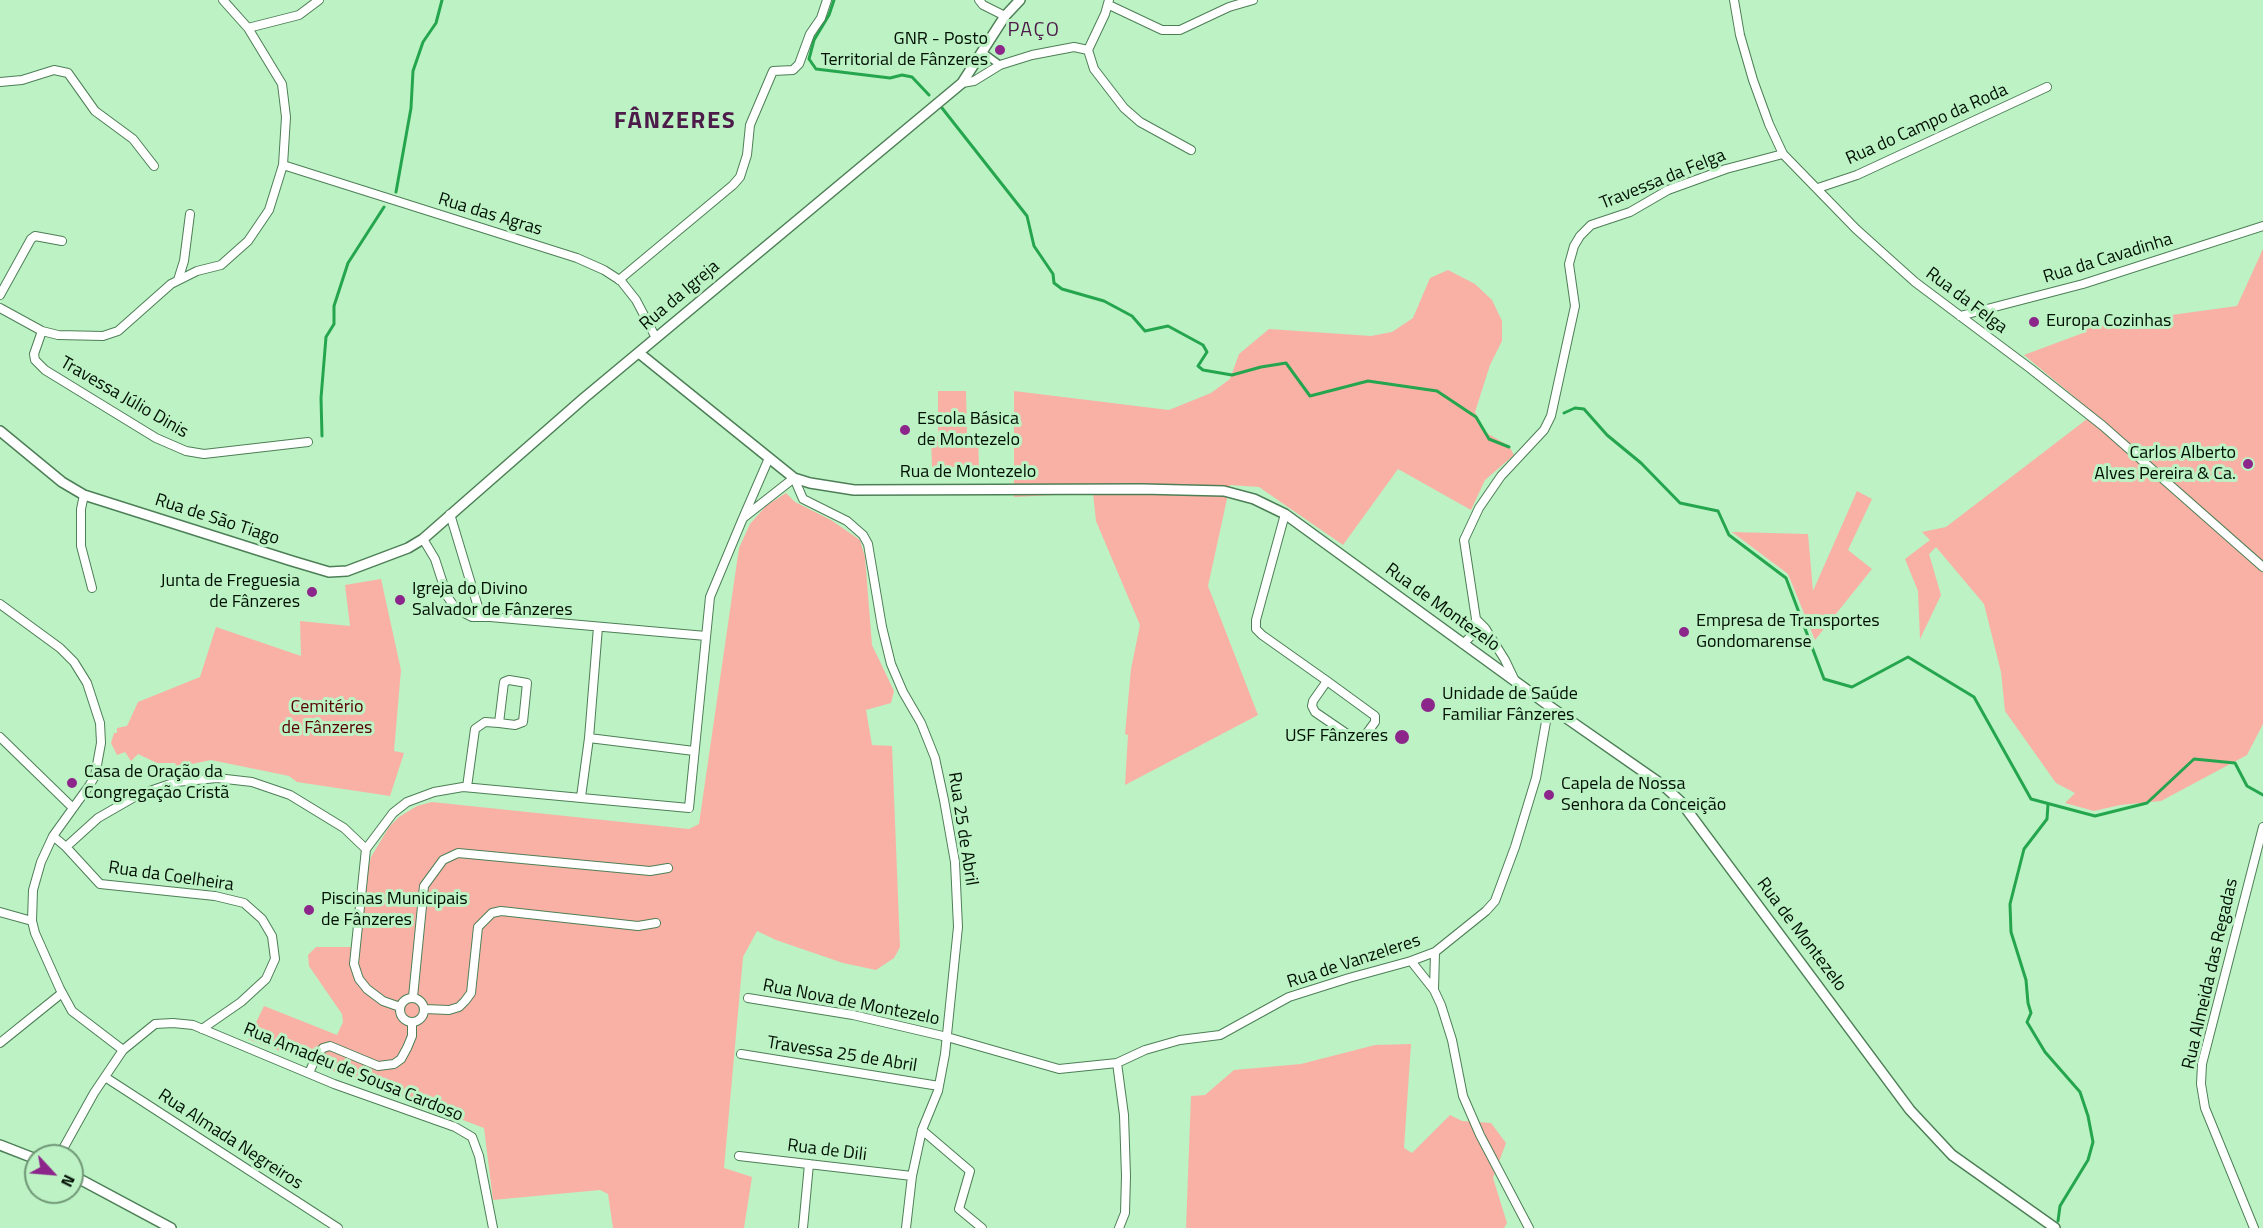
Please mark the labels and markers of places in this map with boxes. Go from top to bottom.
place label: GNR - Posto Territorial de Fânzeres [821,29,988,72]
marker: GNR - Posto Territorial de Fânzeres [993,43,1007,57]
place label: Europa Cozinhas [2046,311,2171,333]
marker: Europa Cozinhas [2027,315,2041,329]
place label: Escola Básica de Montezelo [917,409,1020,452]
marker: Escola Básica de Montezelo [898,423,912,437]
place label: Carlos Alberto Alves Pereira & Ca. [2094,443,2236,486]
marker: Carlos Alberto Alves Pereira & Ca. [2241,457,2255,471]
place label: Junta de Freguesia de Fânzeres [160,571,300,614]
place label: Igreja do Divino Salvador de Fânzeres [412,579,573,622]
marker: Junta de Freguesia de Fânzeres [305,585,319,599]
marker: Igreja do Divino Salvador de Fânzeres [393,593,407,607]
place label: Empresa de Transportes Gondomarense [1696,611,1880,654]
marker: Empresa de Transportes Gondomarense [1677,625,1691,639]
place label: Unidade de Saúde Familiar Fânzeres [1442,684,1578,726]
marker: Unidade de Saúde Familiar Fânzeres [1419,696,1437,714]
place label: USF Fânzeres [1285,726,1388,748]
marker: USF Fânzeres [1393,728,1411,746]
place label: Casa de Oração da Congregação Cristã [84,762,229,804]
place label: Capela de Nossa Senhora da Conceição [1561,774,1726,816]
marker: Casa de Oração da Congregação Cristã [65,776,79,790]
marker: Capela de Nossa Senhora da Conceição [1542,788,1556,802]
place label: Piscinas Municipais de Fânzeres [321,889,468,932]
marker: Piscinas Municipais de Fânzeres [302,903,316,917]

